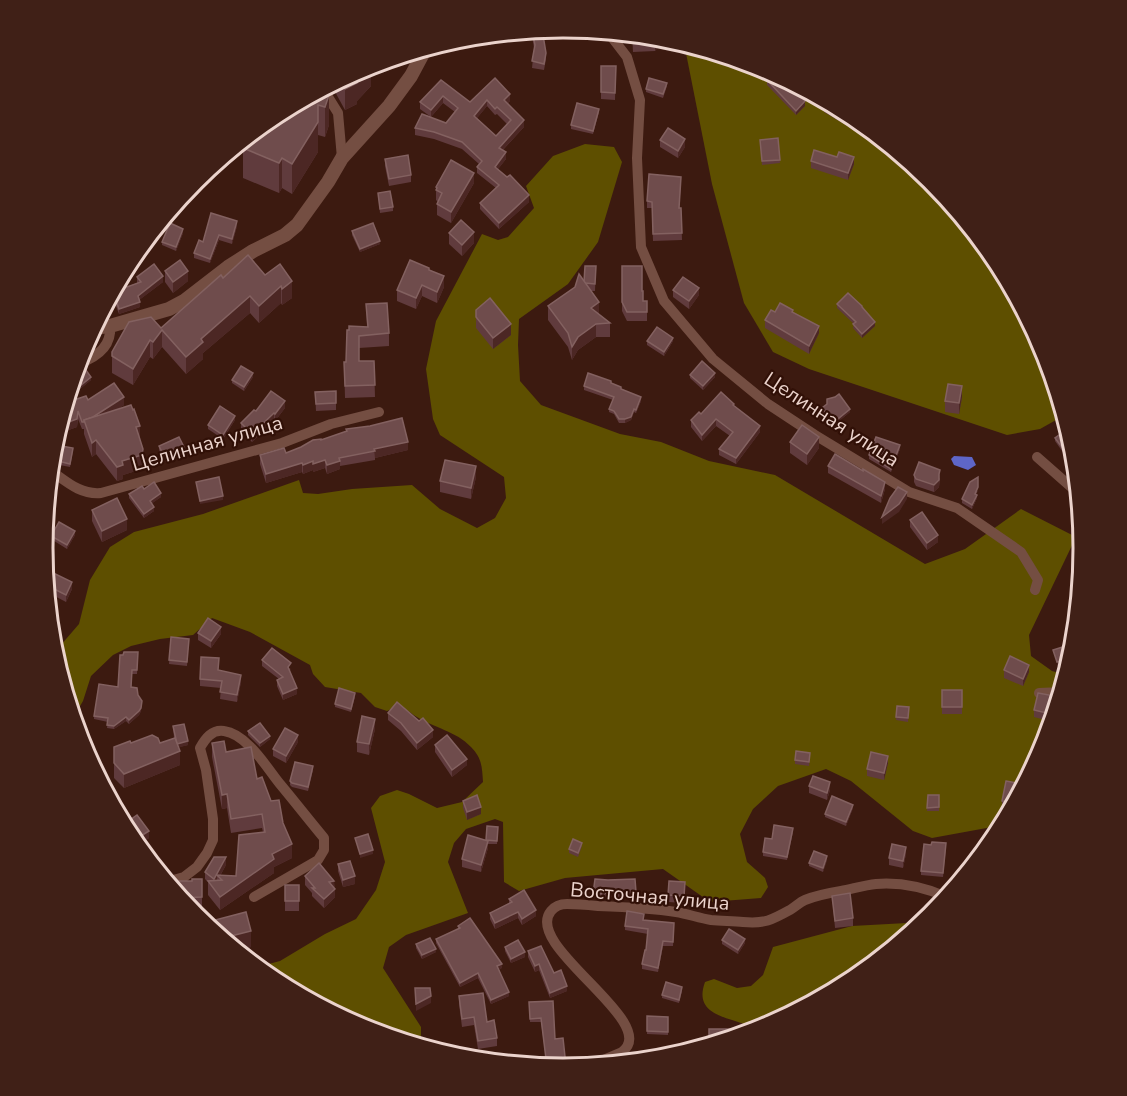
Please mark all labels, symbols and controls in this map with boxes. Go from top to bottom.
street label: Целинная улица [759,366,904,473]
street label: Целинная улица [129,409,286,478]
street label: Восточная улица [569,876,731,917]

